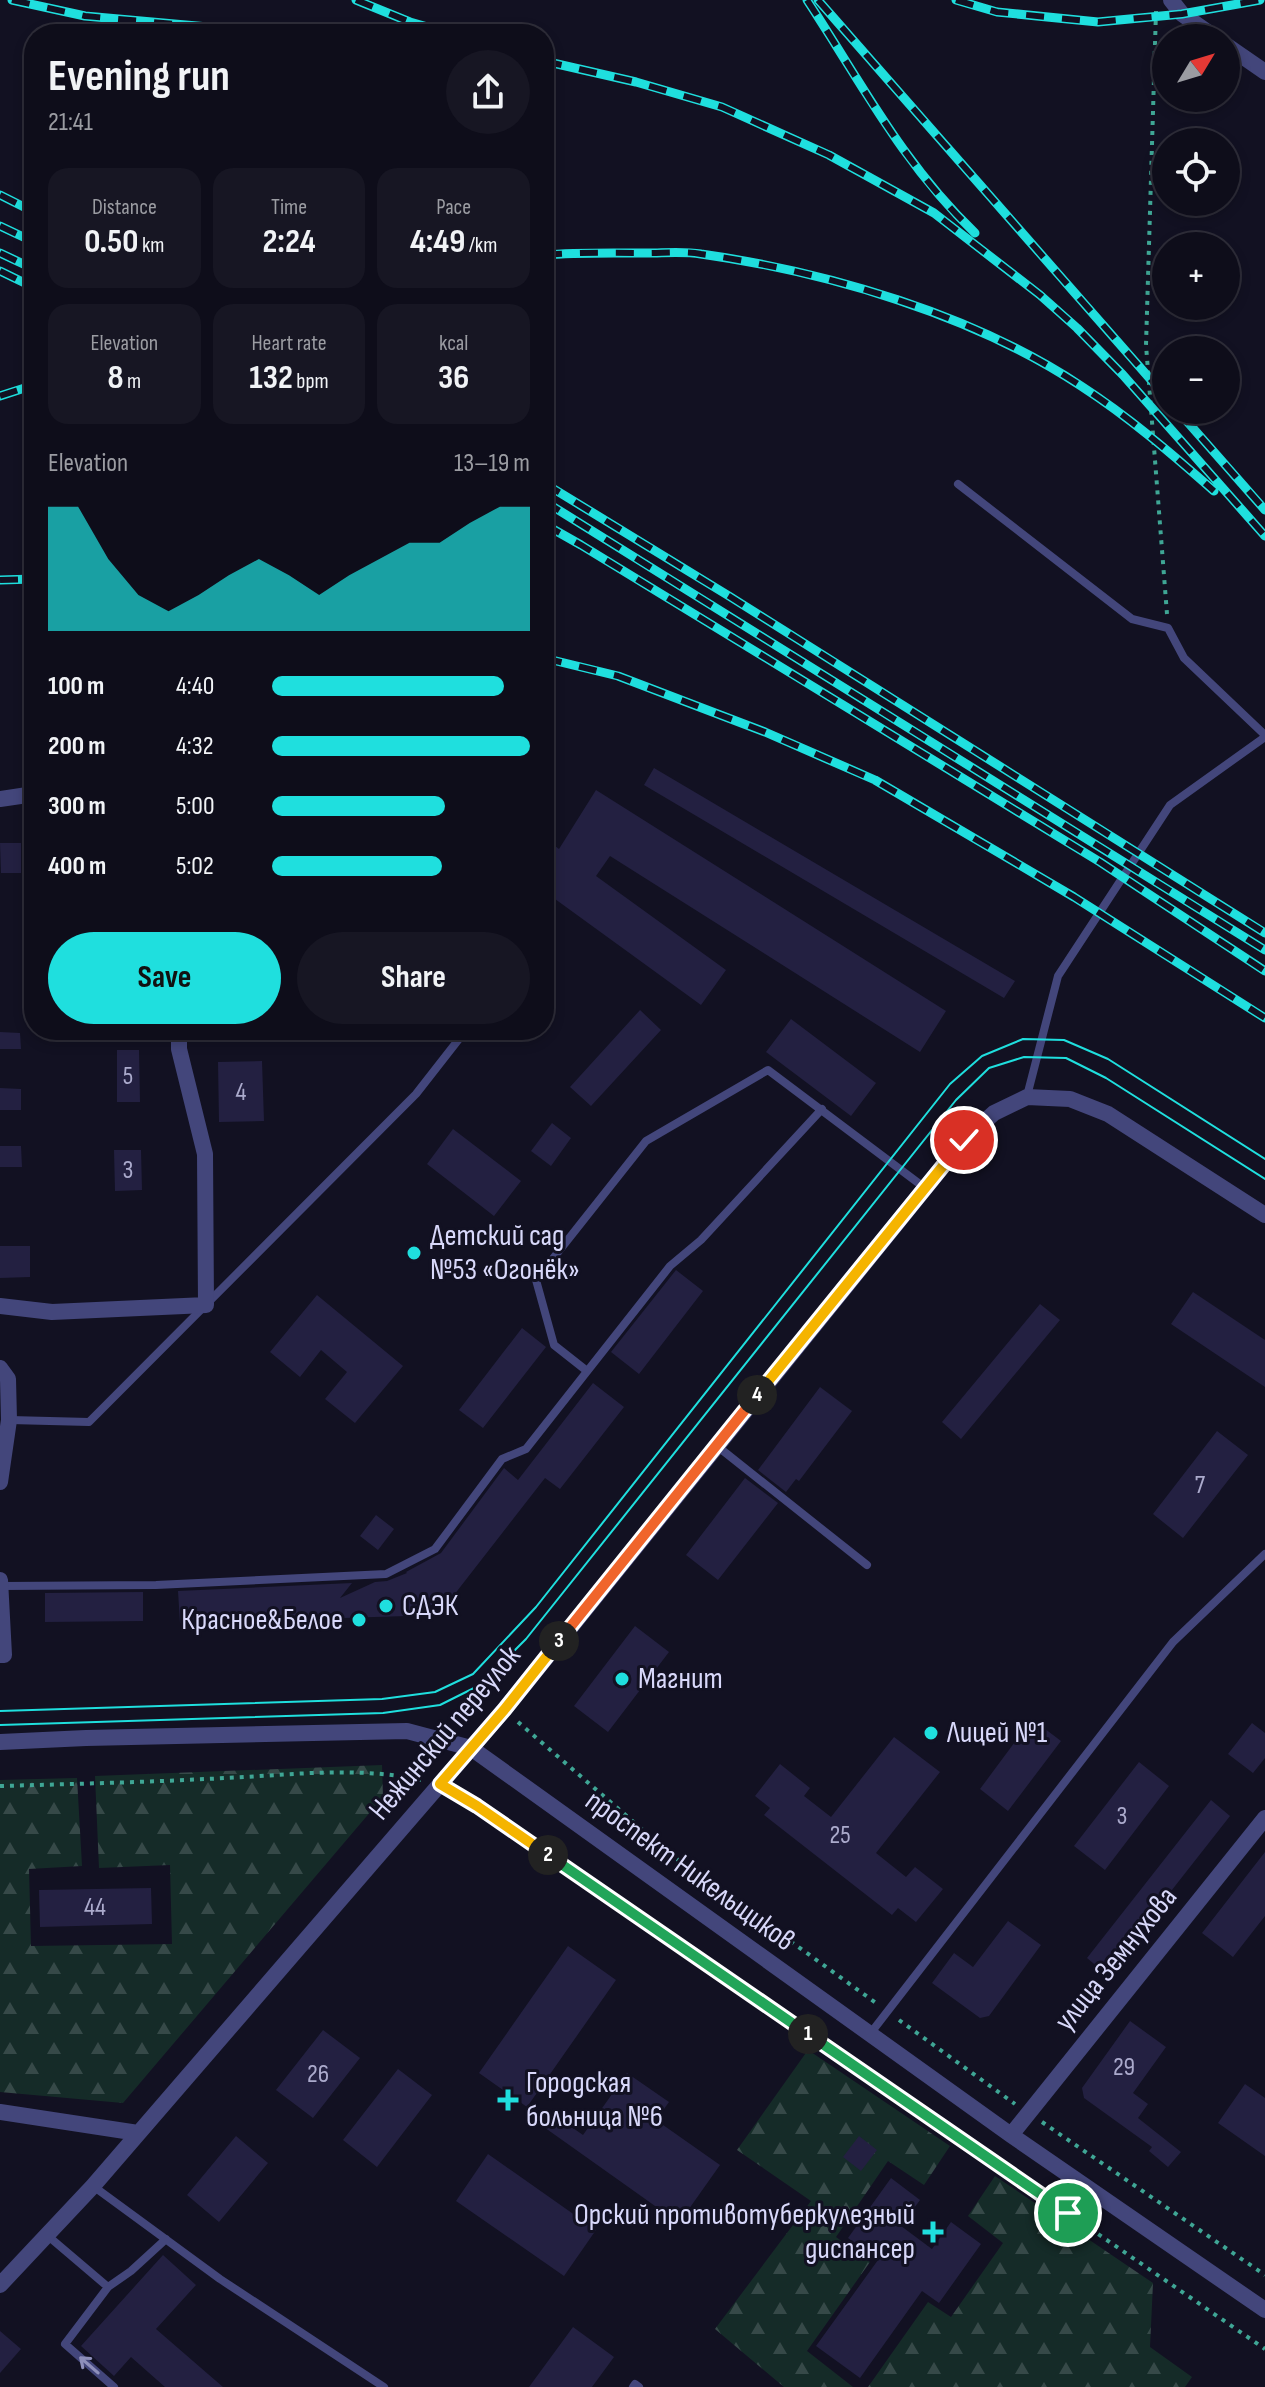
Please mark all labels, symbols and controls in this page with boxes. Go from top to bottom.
north arrow [1152,24,1240,112]
map controls [1152,24,1240,424]
text: Evening run [48,50,230,103]
button: share [446,50,530,134]
text: 21:41 [48,107,93,138]
button: locate [1152,128,1240,216]
text: Distance [92,194,157,221]
text: Time [271,194,307,221]
text: Pace [436,194,471,221]
text: 0.50 [84,221,138,262]
text: 2:24 [262,221,316,262]
text: 4:49 [410,221,465,262]
text: km [138,232,164,259]
text: /km [465,232,497,259]
button: + [1152,232,1240,320]
text: Elevation [90,330,158,357]
text: Heart rate [251,330,327,357]
text: kcal [439,330,468,357]
button: − [1152,336,1240,424]
text: 8 [107,357,124,398]
text: 132 [249,357,293,398]
text: 36 [438,357,469,398]
text: m [124,368,141,395]
text: bpm [293,368,329,395]
text: Elevation [48,448,128,479]
text: 13–19 m [454,448,530,479]
text: 100 m [48,671,104,702]
text: 4:40 [176,671,214,702]
text: 200 m [48,731,105,762]
text: 4:32 [176,731,213,762]
text: 300 m [48,791,106,822]
text: 5:00 [176,791,215,822]
text: 400 m [48,851,106,882]
text: 5:02 [176,851,214,882]
button: Save [48,932,281,1024]
button: Share [297,932,530,1024]
house number: 5 [123,1061,133,1092]
house number: 4 [236,1077,247,1108]
pin [930,1106,998,1174]
icon: check [942,1118,986,1162]
house number: 3 [123,1155,133,1186]
place label: Детский сад №53 «Огонёк» [430,1218,580,1288]
marker: Детский сад №53 «Огонёк» [405,1244,423,1262]
pin: 4 [737,1375,777,1415]
text: 4 [752,1381,762,1408]
house number: 7 [1195,1470,1206,1501]
place label: СДЭК [402,1588,459,1624]
marker: СДЭК [377,1597,395,1615]
place label: Красное&Белое [181,1602,343,1638]
marker: Красное&Белое [350,1611,368,1629]
pin: 3 [539,1621,579,1661]
text: 3 [554,1627,564,1654]
street label: Нежинский переулок [362,1638,529,1828]
place label: Магнит [638,1661,723,1697]
marker: Магнит [613,1670,631,1688]
place label: Лицей №1 [946,1715,1048,1751]
marker: Лицей №1 [922,1724,940,1742]
street label: проспект Никельщиков [578,1783,802,1959]
house number: 3 [1117,1801,1127,1832]
house number: 25 [829,1820,851,1851]
pin: 2 [528,1835,568,1875]
text: 2 [543,1841,553,1868]
street label: улица Земнухова [1047,1880,1185,2038]
house number: 44 [84,1892,106,1923]
pin: 1 [788,2014,828,2054]
text: 1 [804,2020,812,2047]
house number: 29 [1113,2052,1135,2083]
house number: 26 [307,2059,329,2090]
place label: Городская больница №6 [526,2065,663,2135]
marker: Городская больница №6 [497,2089,519,2111]
pin [1034,2179,1102,2247]
icon: arrive [1046,2191,1090,2235]
place label: Орский противотуберкулезный диспансер [574,2197,915,2267]
marker: Орский противотуберкулезный диспансер [922,2221,944,2243]
one-way arrow [80,2356,100,2374]

